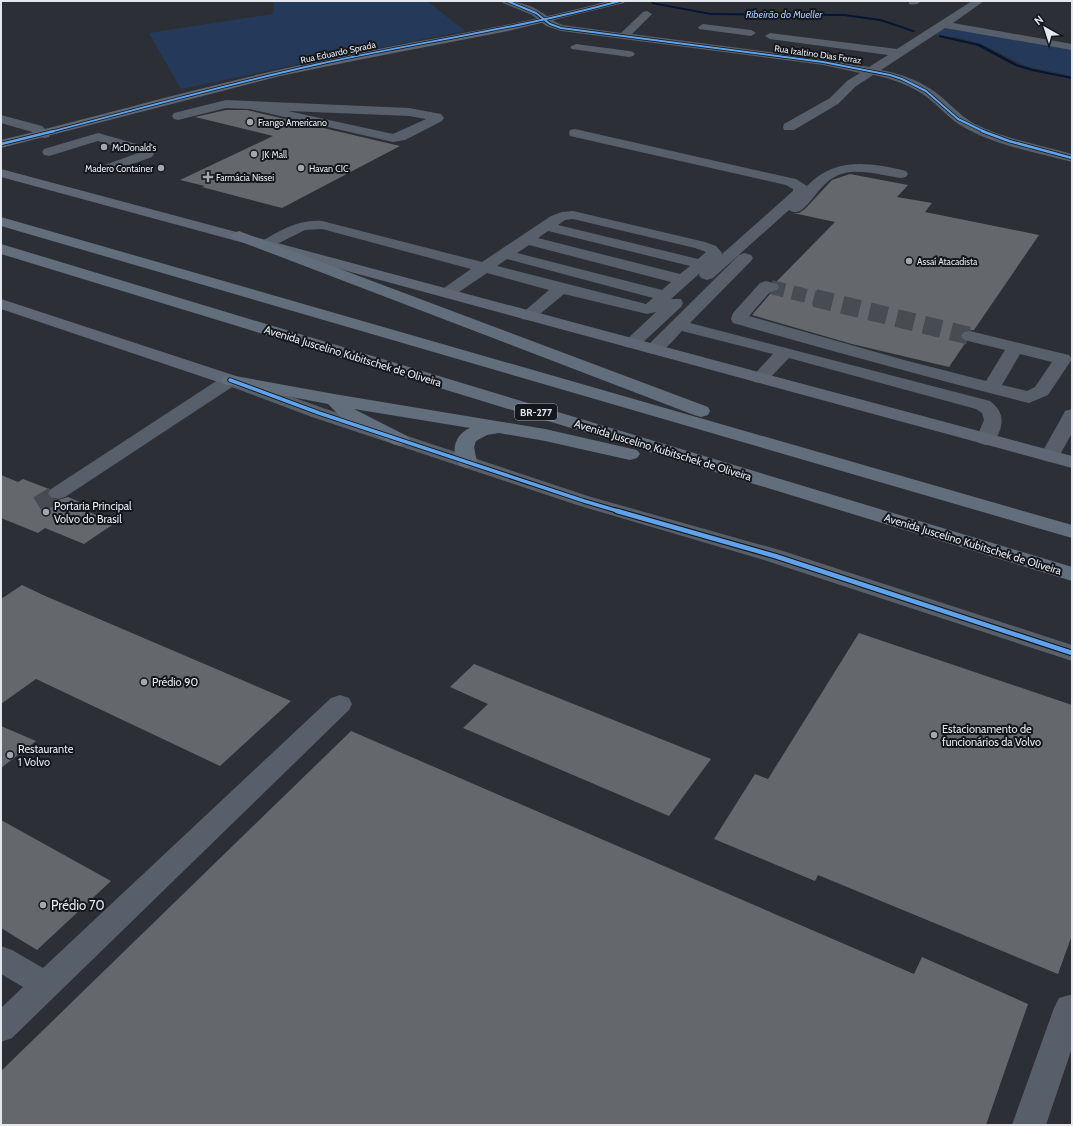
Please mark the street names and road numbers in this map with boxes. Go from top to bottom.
street label: Rua Eduardo Sprada [299,39,377,65]
street label: Rua Izaltino Dias Ferraz [774,42,863,66]
street label: Avenida Juscelino Kubitschek de Oliveira [263,322,444,390]
road number: BR-277 [515,404,557,420]
street label: Avenida Juscelino Kubitschek de Oliveira [573,416,754,484]
street label: Avenida Juscelino Kubitschek de Oliveira [883,510,1064,578]

